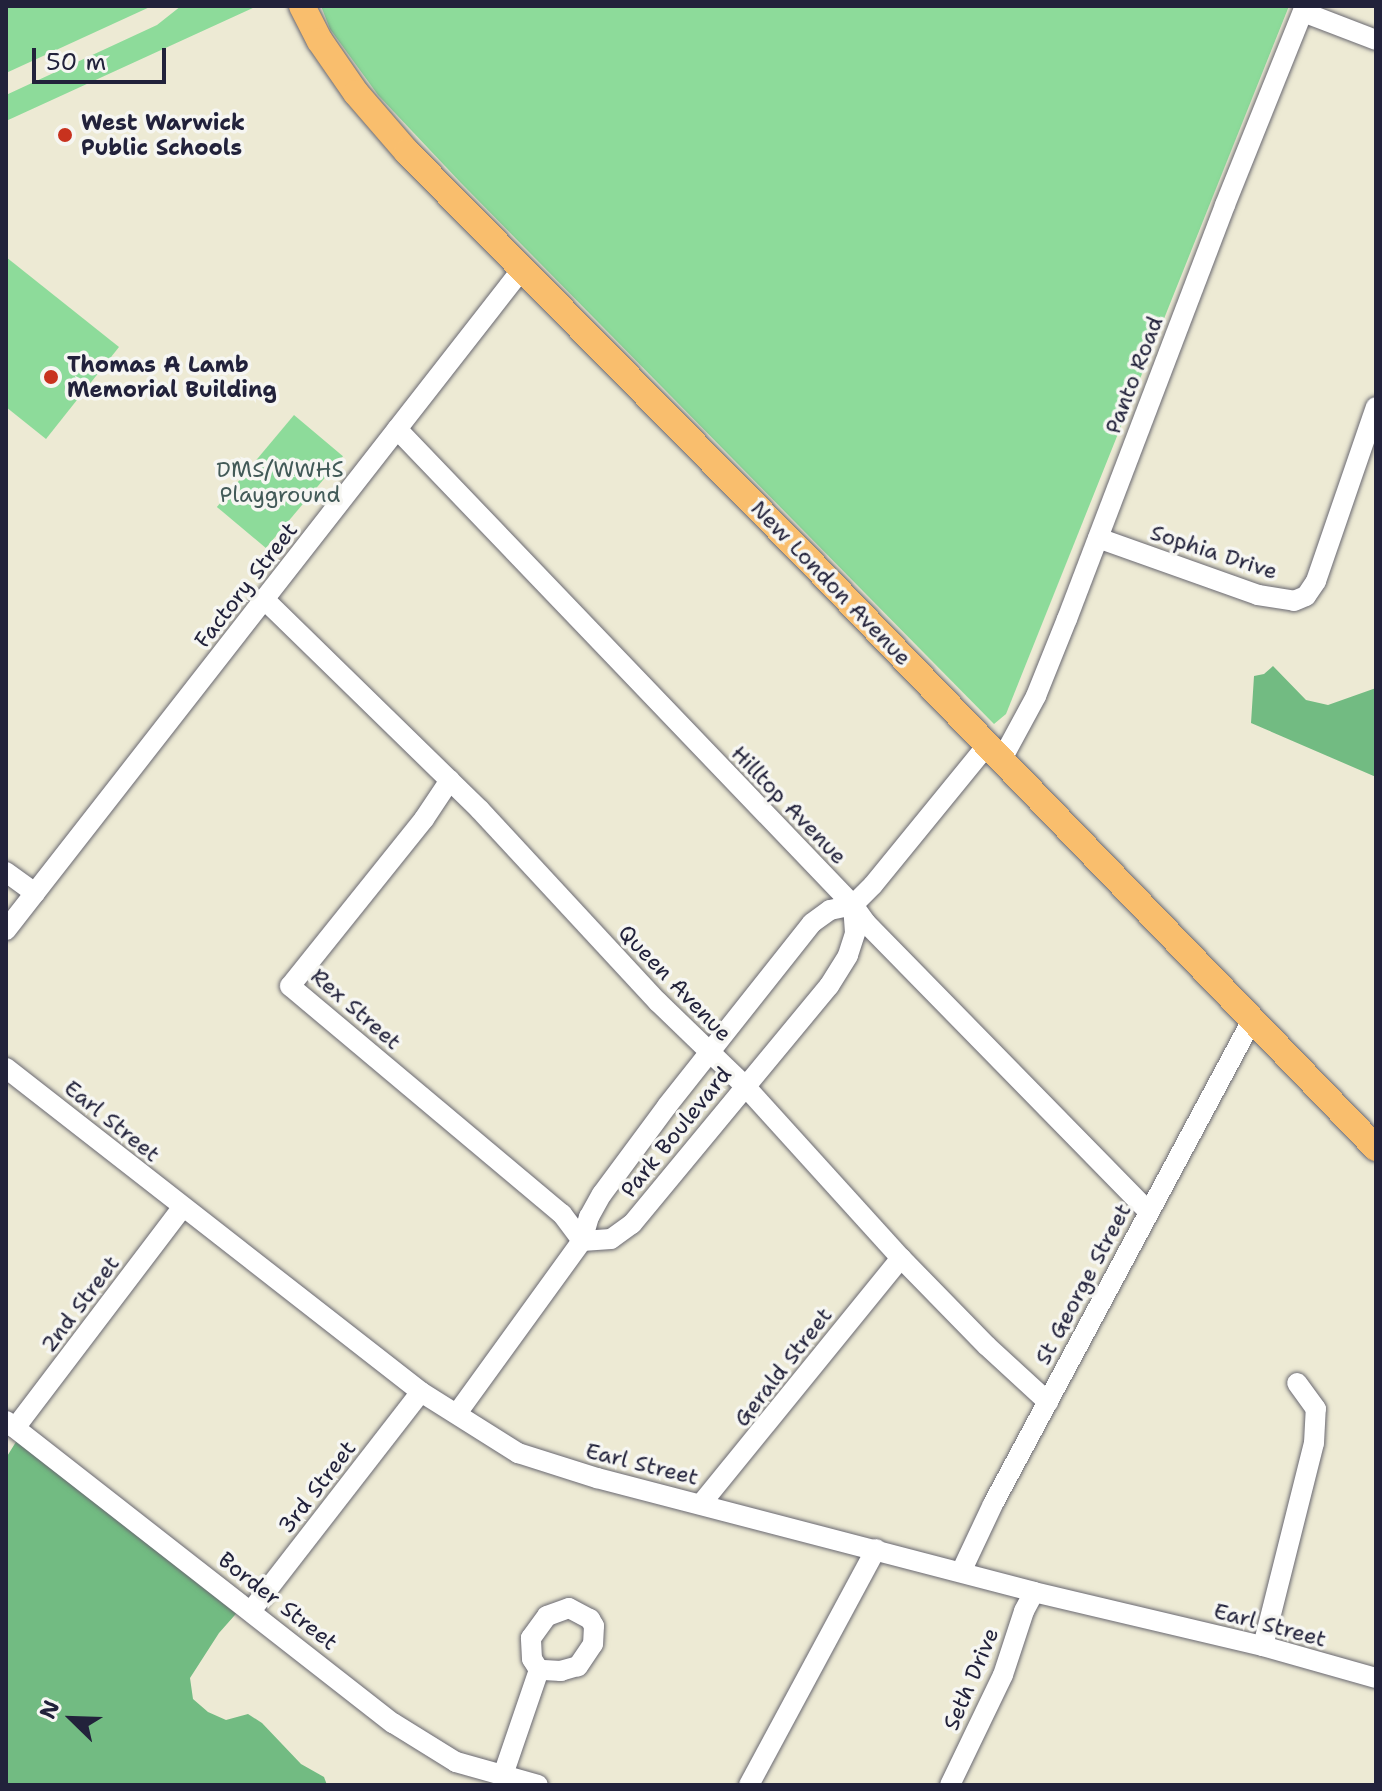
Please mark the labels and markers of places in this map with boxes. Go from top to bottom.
place label: West Warwick Public Schools [81,109,245,160]
marker: West Warwick Public Schools [56,126,74,144]
place label: Thomas A Lamb Memorial Building [67,351,277,402]
marker: Thomas A Lamb Memorial Building [42,368,60,386]

